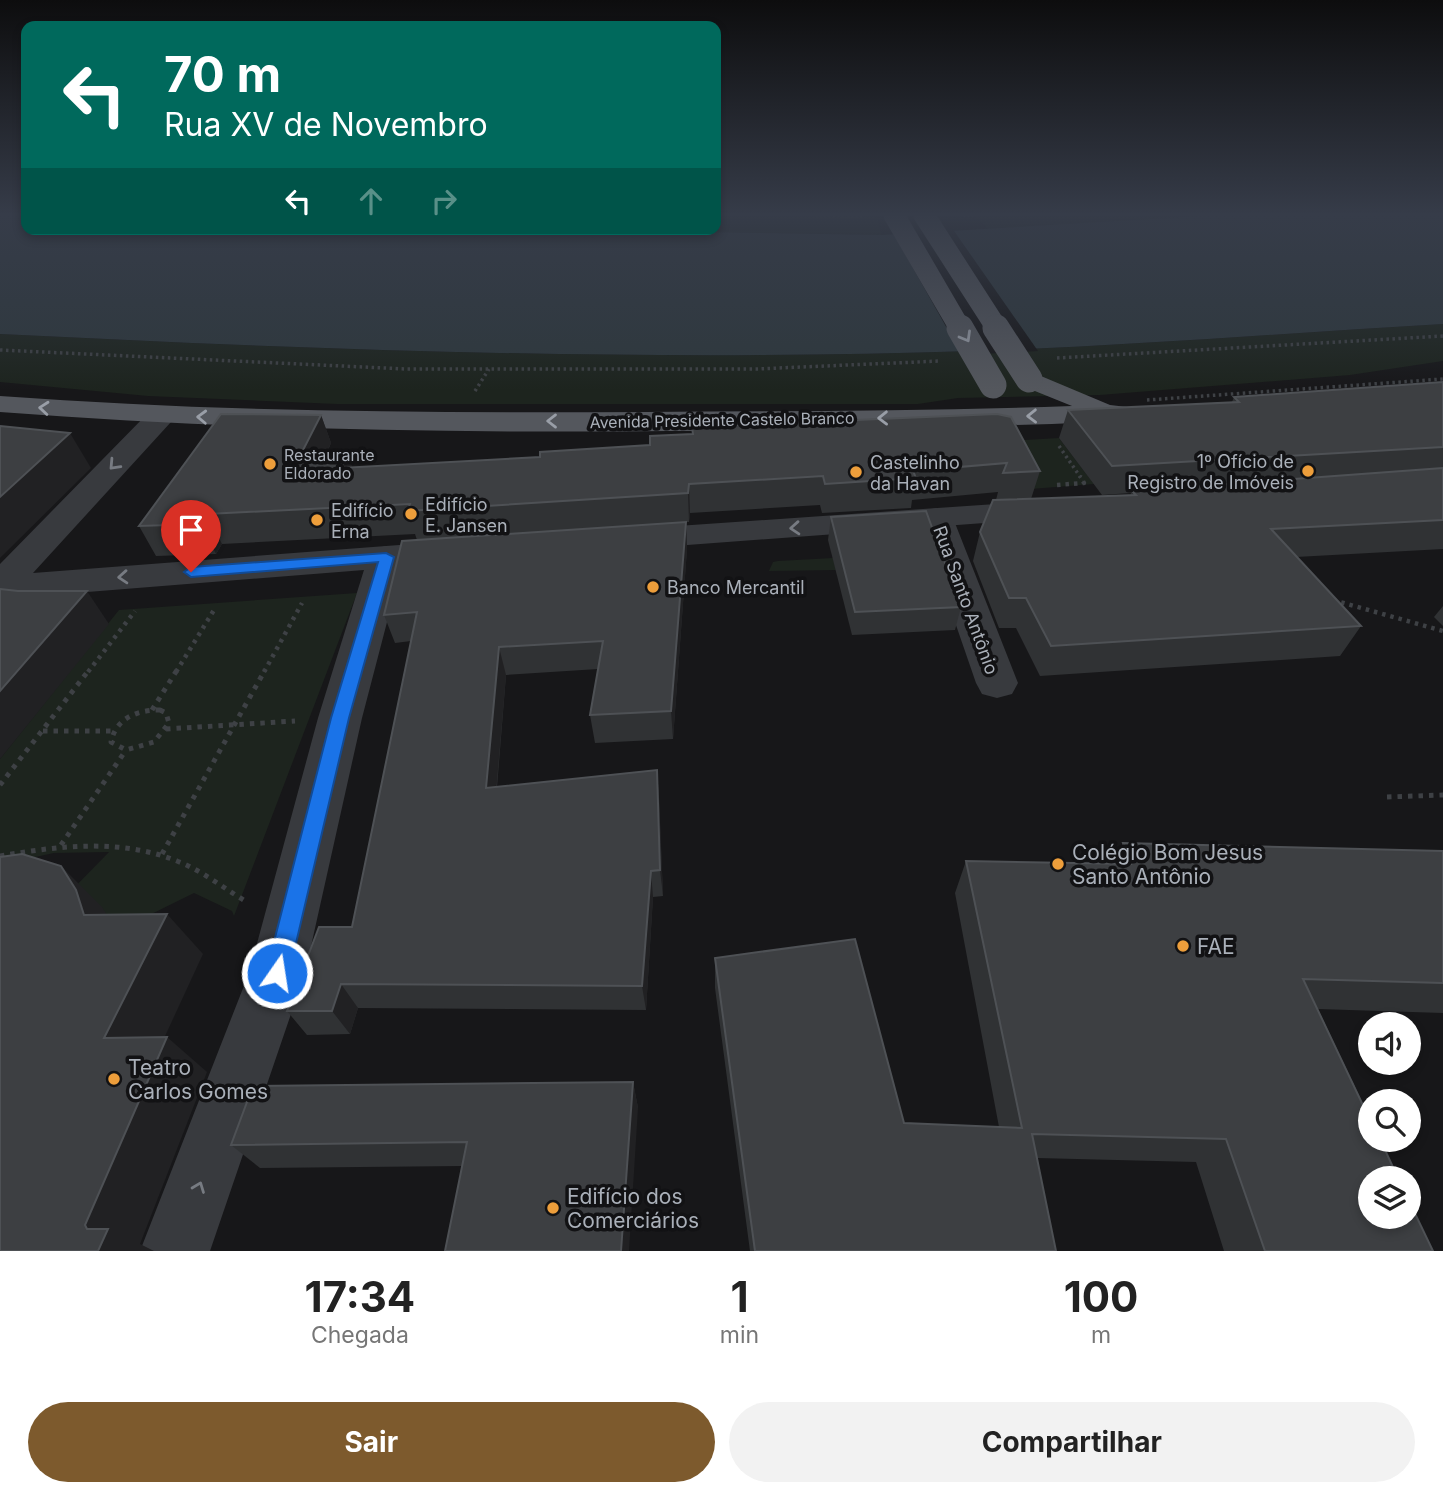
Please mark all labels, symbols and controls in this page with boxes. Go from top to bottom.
text: 70 m [164,45,281,104]
icon: left [49,49,140,140]
text: Rua XV de Novembro [164,105,488,144]
icon: left [279,182,317,220]
icon: ahead [352,182,390,220]
icon: right [425,182,463,220]
one-way arrow [957,330,970,343]
one-way arrow [38,401,49,416]
street label: Avenida Presidente Castelo Branco [589,408,855,432]
one-way arrow [1026,408,1037,424]
one-way arrow [196,410,207,425]
one-way arrow [877,410,888,426]
one-way arrow [546,413,556,429]
place label: Restaurante Eldorado [284,445,374,483]
place label: 1º Ofício de Registro de Imóveis [1127,451,1294,493]
place label: Castelinho da Havan [870,452,960,494]
marker: Restaurante Eldorado [262,456,278,472]
one-way arrow [109,457,122,470]
marker: 1º Ofício de Registro de Imóveis [1300,463,1316,479]
marker: Castelinho da Havan [848,464,864,480]
place label: Edifício E. Jansen [425,494,508,536]
pin [161,500,221,572]
place label: Edifício Erna [331,500,394,542]
marker: Edifício E. Jansen [403,506,419,522]
icon: arrive [172,511,210,549]
marker: Edifício Erna [309,512,325,528]
one-way arrow [789,520,800,535]
street label: Rua Santo Antônio [929,523,1003,677]
one-way arrow [117,569,128,584]
place label: Banco Mercantil [667,577,805,598]
marker: Banco Mercantil [645,579,661,595]
place label: Colégio Bom Jesus Santo Antônio [1072,840,1263,889]
marker: Colégio Bom Jesus Santo Antônio [1050,856,1066,872]
place label: FAE [1197,934,1235,959]
position arrow [240,936,314,1010]
marker: FAE [1175,938,1191,954]
map controls [1358,1012,1421,1229]
button: sound [1358,1012,1421,1075]
place label: Teatro Carlos Gomes [128,1055,268,1104]
marker: Teatro Carlos Gomes [106,1071,122,1087]
button: search [1358,1089,1421,1152]
button: layers [1358,1166,1421,1229]
one-way arrow [191,1182,205,1194]
place label: Edifício dos Comerciários [567,1184,699,1233]
marker: Edifício dos Comerciários [545,1200,561,1216]
text: 17:34 [305,1271,415,1322]
text: 1 [730,1271,749,1322]
text: 100 [1064,1271,1138,1322]
text: Chegada [311,1321,409,1349]
text: min [720,1321,759,1349]
text: m [1091,1321,1111,1349]
button: Sair [28,1402,715,1482]
button: Compartilhar [729,1402,1415,1482]

